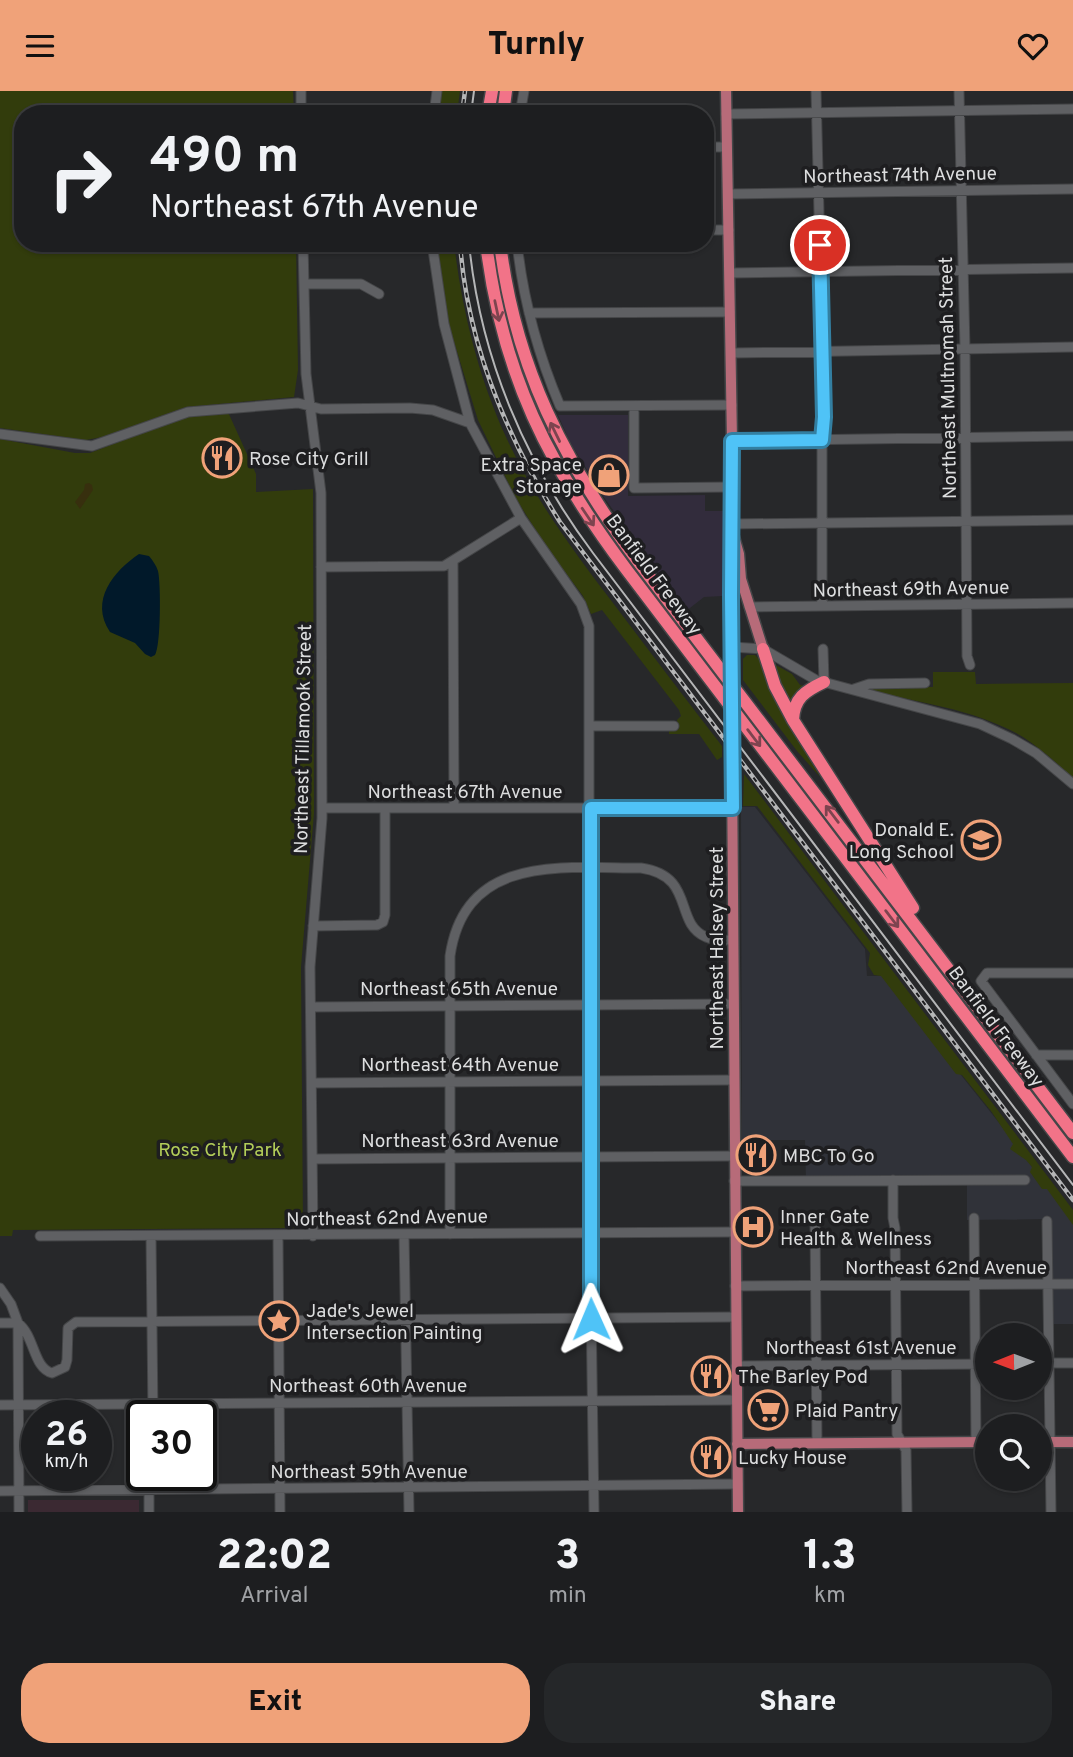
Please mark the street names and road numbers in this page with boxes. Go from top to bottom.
street label: Northeast 74th Avenue [803,162,997,190]
street label: Northeast Multnomah Street [935,257,963,499]
street label: Banfield Freeway [600,510,707,640]
street label: Northeast 69th Avenue [812,576,1010,604]
street label: Northeast Tillamook Street [290,624,318,854]
street label: Northeast 67th Avenue [368,781,562,805]
street label: Northeast Halsey Street [706,846,730,1050]
street label: Banfield Freeway [942,962,1049,1092]
street label: Northeast 65th Avenue [360,978,558,1002]
street label: Northeast 64th Avenue [361,1054,559,1078]
street label: Northeast 63rd Avenue [361,1130,559,1154]
street label: Northeast 62nd Avenue [286,1205,488,1233]
street label: Northeast 62nd Avenue [845,1257,1047,1281]
street label: Northeast 61st Avenue [765,1337,957,1361]
street label: Northeast 60th Avenue [269,1375,467,1399]
street label: Northeast 59th Avenue [270,1461,468,1485]

